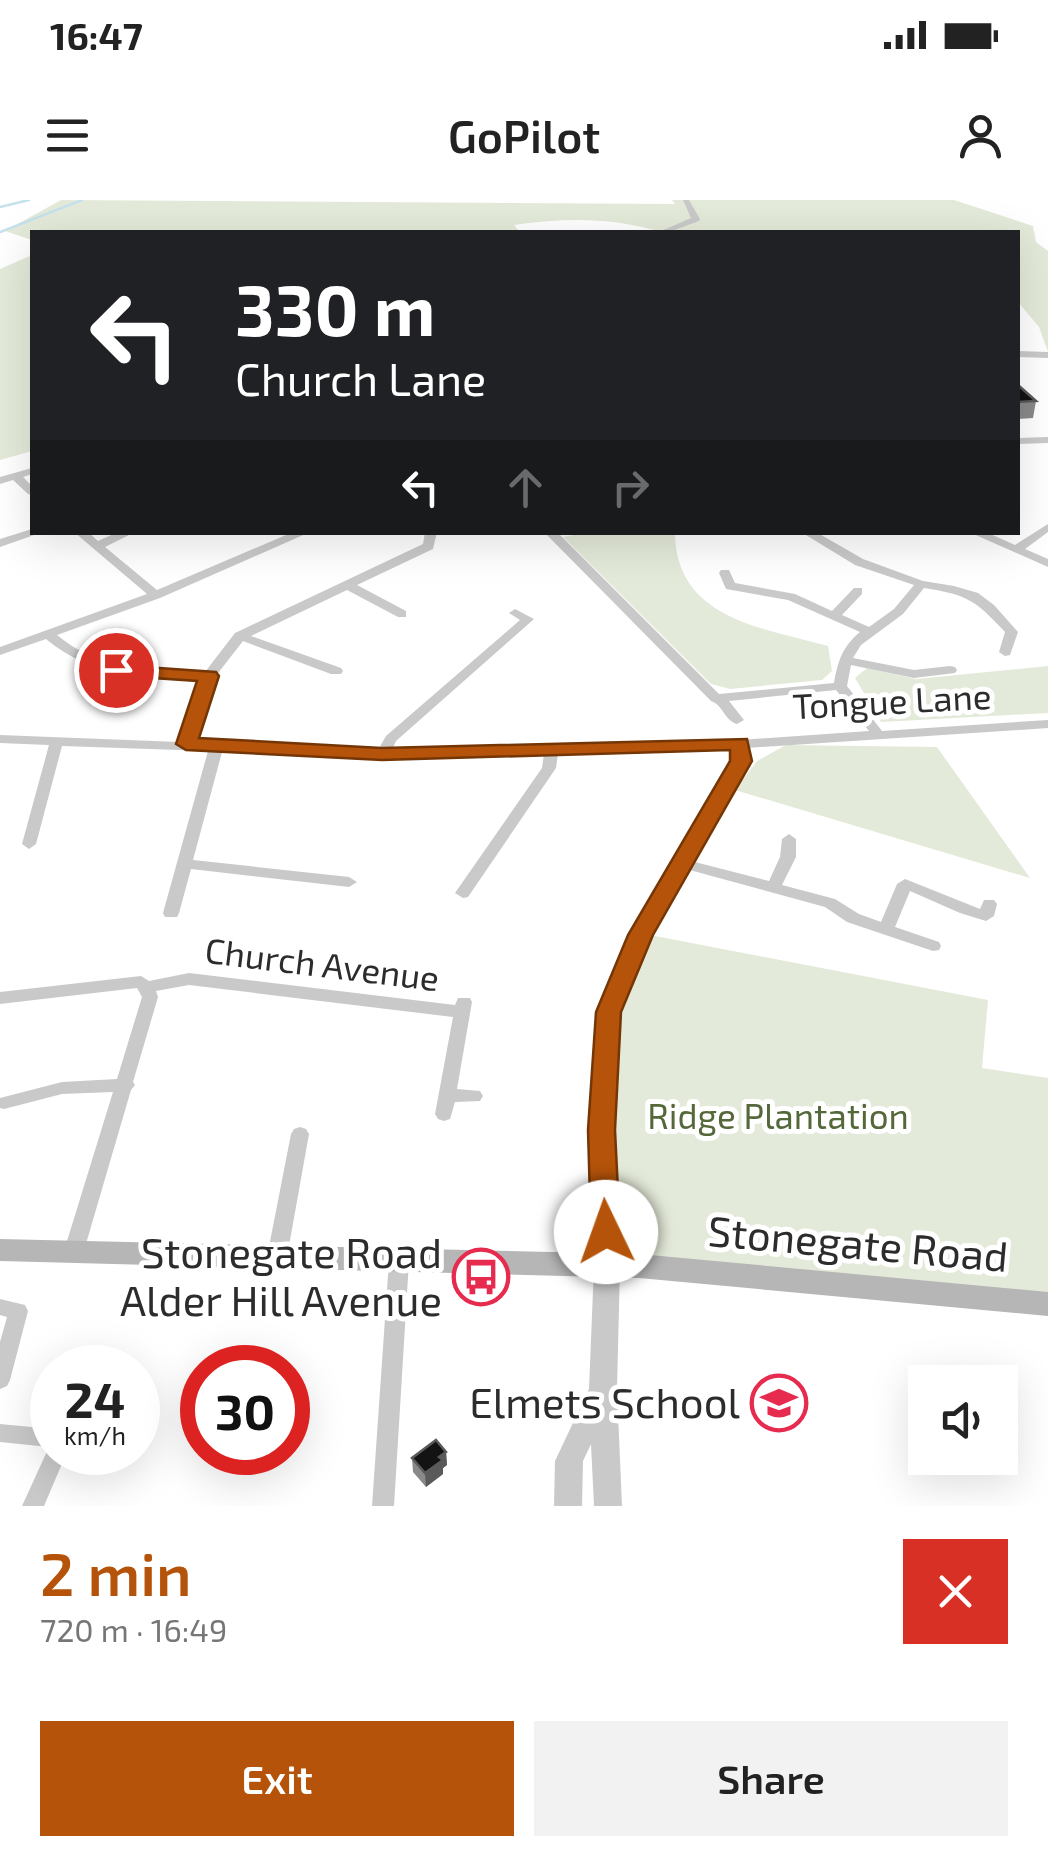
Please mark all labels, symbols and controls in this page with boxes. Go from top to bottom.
text: 16:47 [50,12,143,58]
icon: menu [40,108,95,163]
text: GoPilot [448,108,600,162]
icon: person [953,108,1008,163]
text: 330 m [235,266,435,350]
icon: left [70,270,200,400]
text: Church Lane [235,351,486,405]
icon: left [393,460,448,515]
icon: ahead [498,460,553,515]
icon: right [603,460,658,515]
pin [74,628,159,713]
icon: arrive [89,643,144,698]
street label: Tongue Lane [791,674,992,726]
street label: Church Avenue [203,928,442,998]
park label: Ridge Plantation [647,1094,909,1136]
position arrow [554,1180,658,1284]
street label: Stonegate Road [706,1204,1010,1280]
place label: Stonegate Road Alder Hill Avenue [120,1226,442,1324]
bus stop icon: Stonegate Road Alder Hill Avenue [451,1247,511,1307]
speed limit sign: 30 [180,1345,310,1475]
map controls [908,1365,1018,1475]
button: sound [908,1365,1018,1475]
text: 24 [65,1368,125,1428]
school or university icon: Elmets School [749,1373,809,1433]
place label: Elmets School [469,1376,741,1426]
text: km/h [64,1420,126,1450]
text: 2 min [40,1536,192,1608]
button: close [903,1539,1008,1644]
text: 720 m · 16:49 [40,1610,227,1648]
button: Exit [40,1721,514,1836]
button: Share [534,1721,1008,1836]

